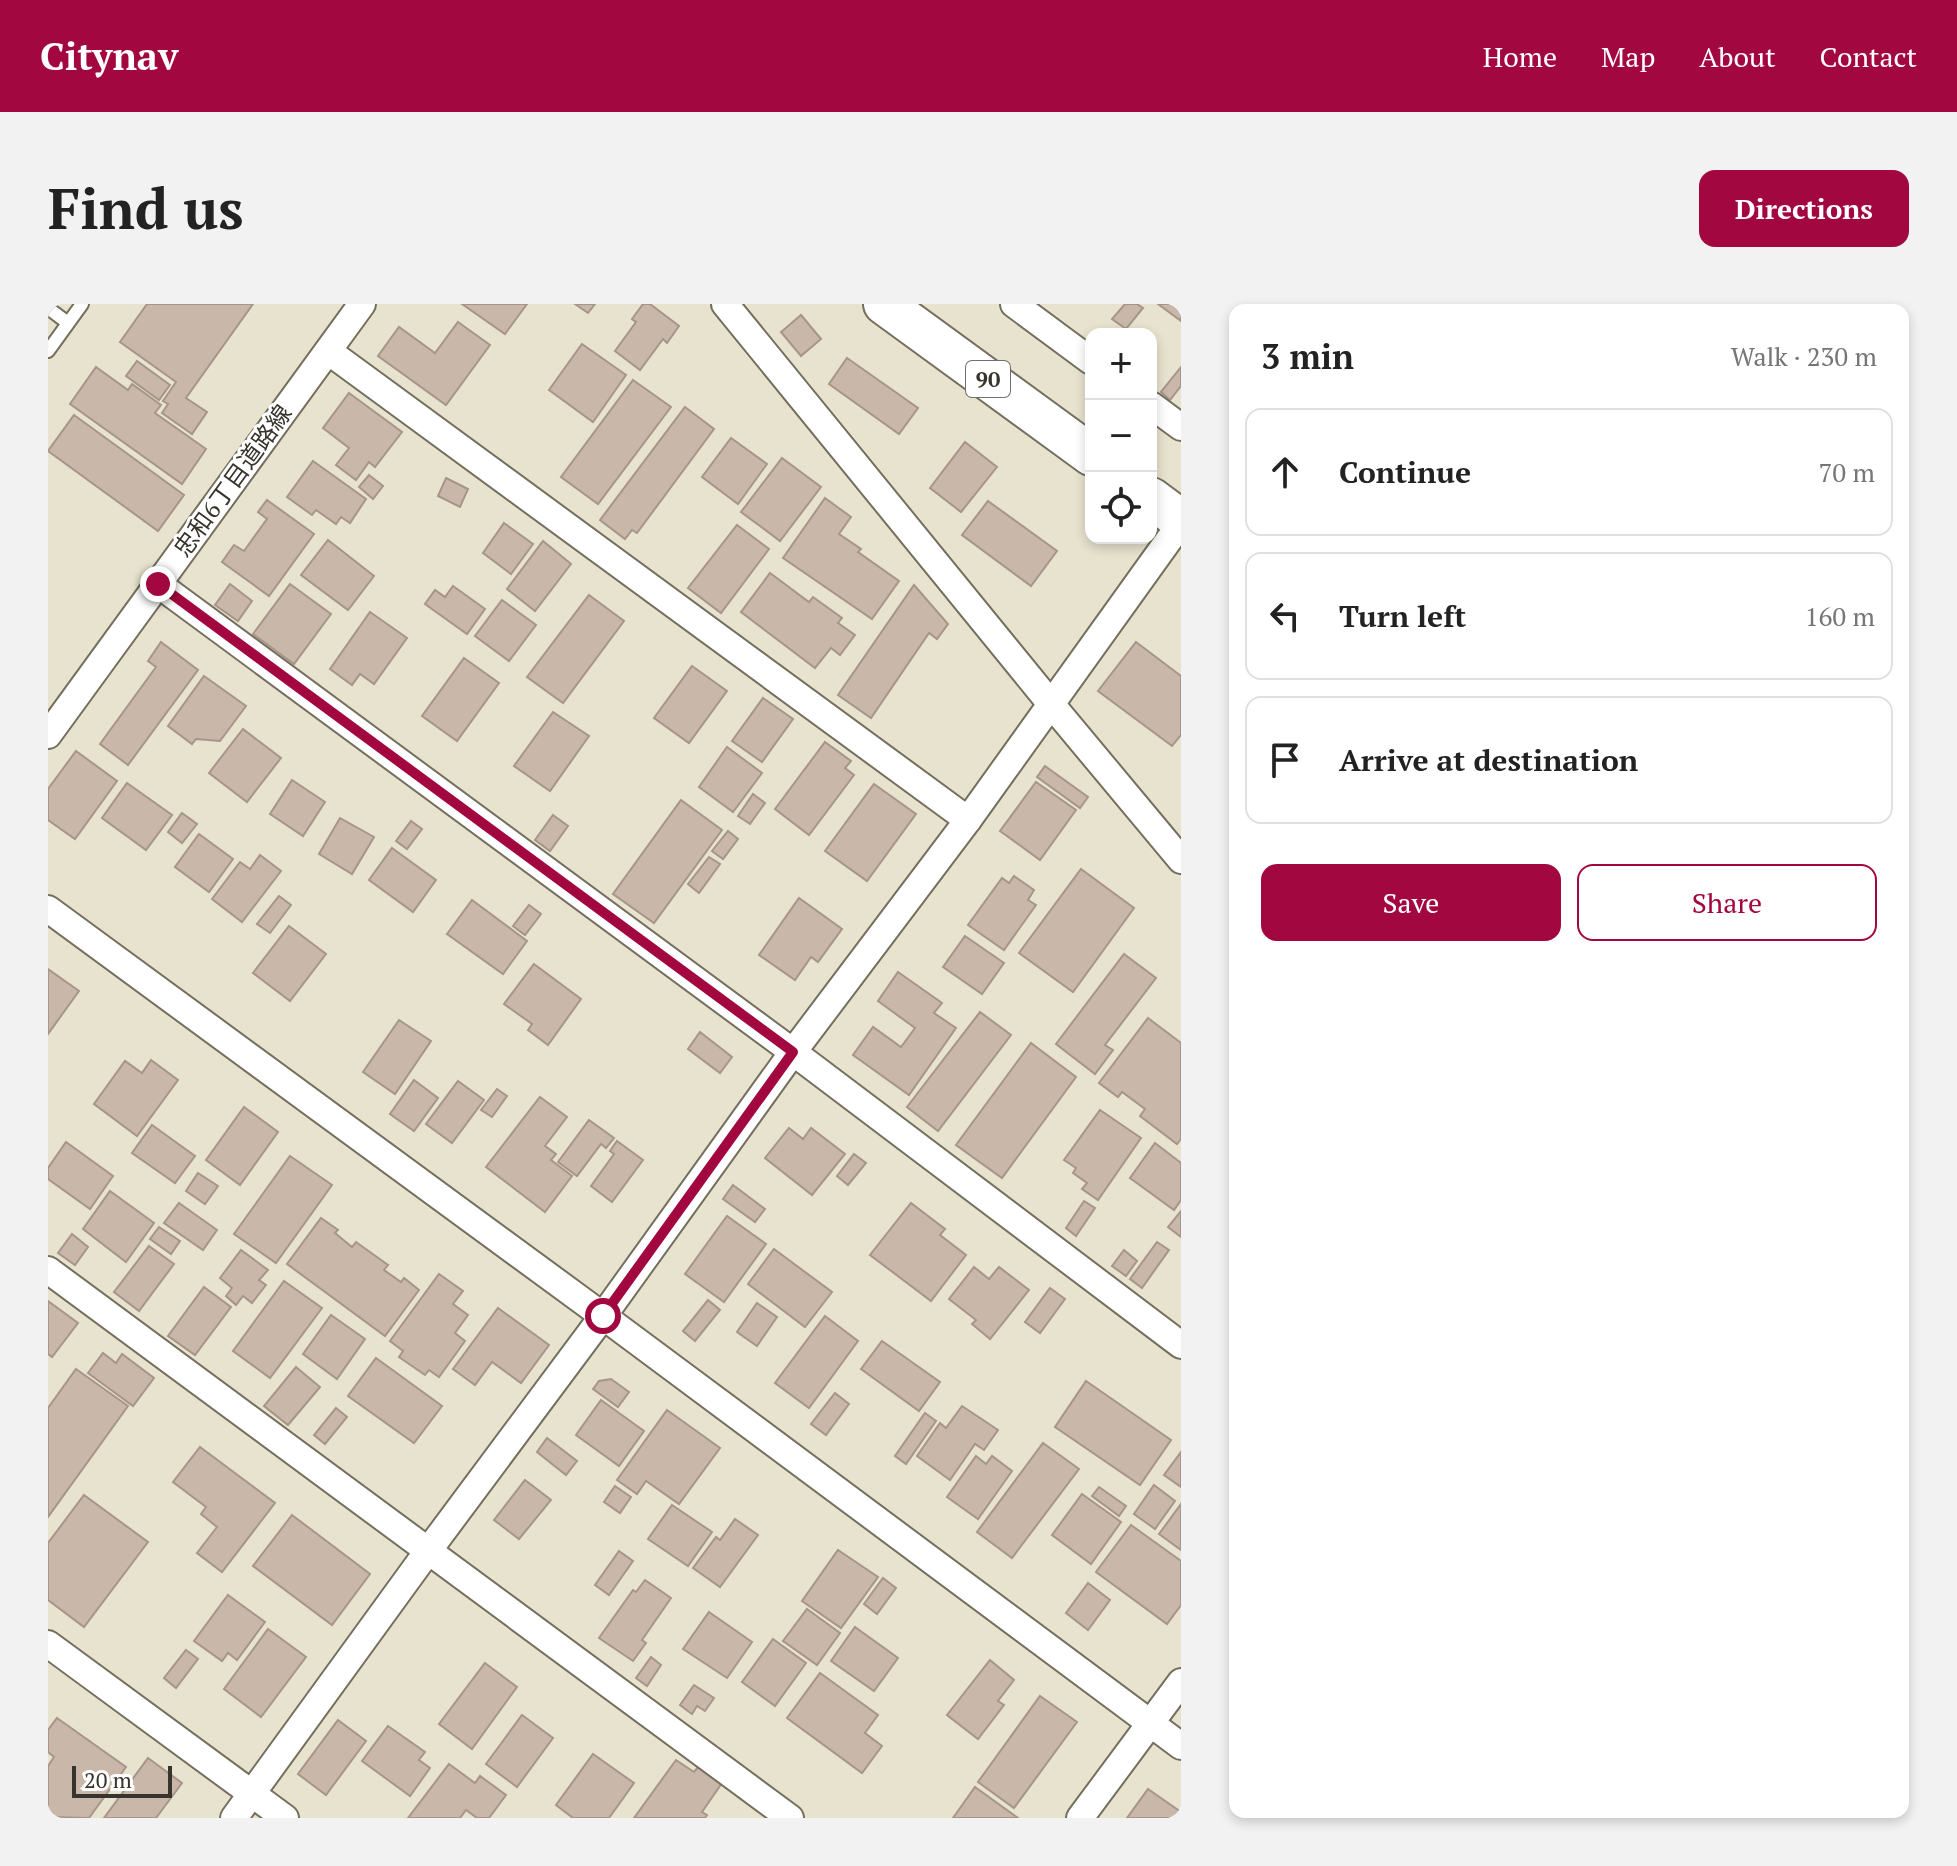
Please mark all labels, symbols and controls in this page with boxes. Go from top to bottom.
text: Citynav [40,31,179,81]
text: Home [1483,38,1557,75]
text: Map [1601,38,1655,75]
text: About [1699,38,1776,75]
text: Contact [1820,38,1917,75]
button: Directions [1699,170,1909,247]
text: Find us [48,171,244,245]
map controls [1085,328,1157,544]
button: + [1085,328,1157,400]
text: 3 min [1261,334,1354,379]
text: Walk · 230 m [1731,339,1877,373]
road number: 90 [966,361,1010,397]
street label: 忠和6丁目道路線 [166,398,298,563]
button: − [1085,400,1157,472]
icon: ahead [1263,450,1307,494]
text: Continue [1339,452,1471,492]
text: 70 m [1819,455,1875,489]
button: locate [1085,472,1157,544]
route end [140,566,176,602]
icon: left [1263,594,1307,638]
text: Turn left [1339,596,1466,636]
text: 160 m [1805,599,1875,633]
icon: arrive [1263,738,1307,782]
text: Arrive at destination [1339,740,1638,780]
button: Save [1261,864,1561,941]
button: Share [1577,864,1877,941]
route start [585,1298,621,1334]
scale bar [72,1762,172,1798]
text: 20 m [84,1765,132,1794]

